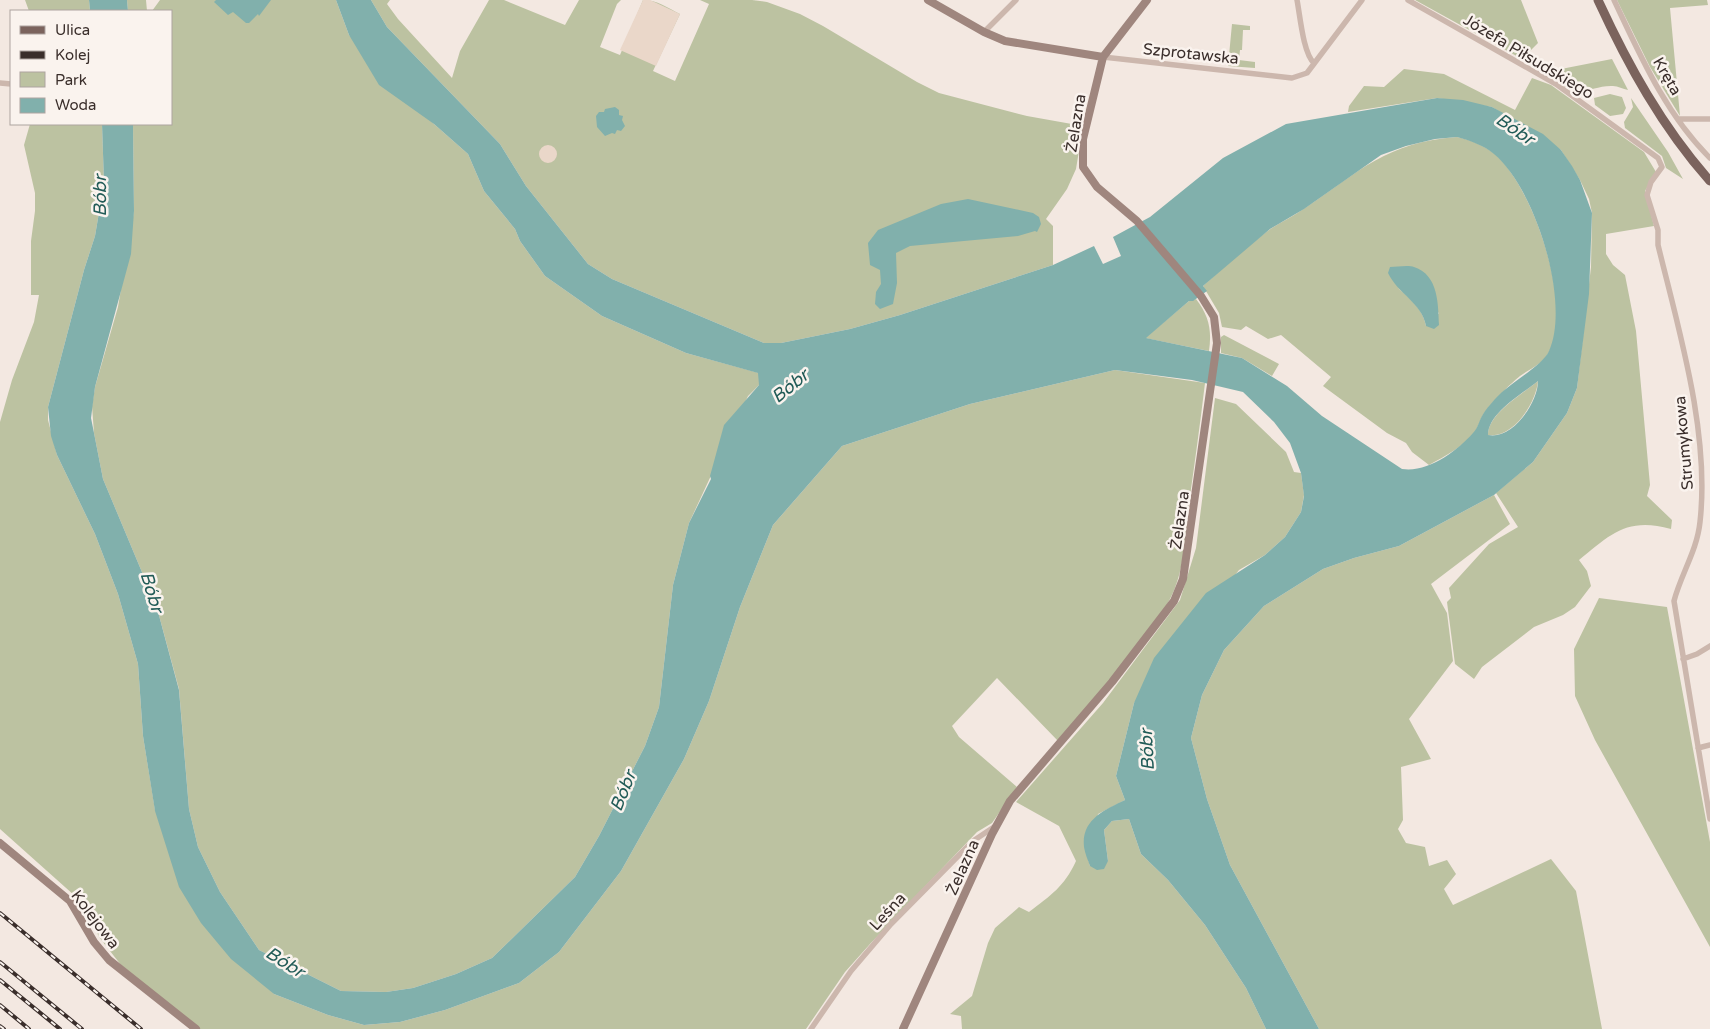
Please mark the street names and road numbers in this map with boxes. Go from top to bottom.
street label: Józefa Piłsudskiego [1460,10,1597,104]
street label: Szprotawska [1142,39,1240,69]
street label: Kręta [1648,54,1686,99]
street label: Żelazna [1061,92,1090,154]
street label: Strumykowa [1670,395,1698,491]
street label: Żelazna [1166,490,1194,551]
street label: Żelazna [942,836,984,898]
street label: Kolejowa [67,886,124,953]
street label: Leśna [865,889,910,935]

